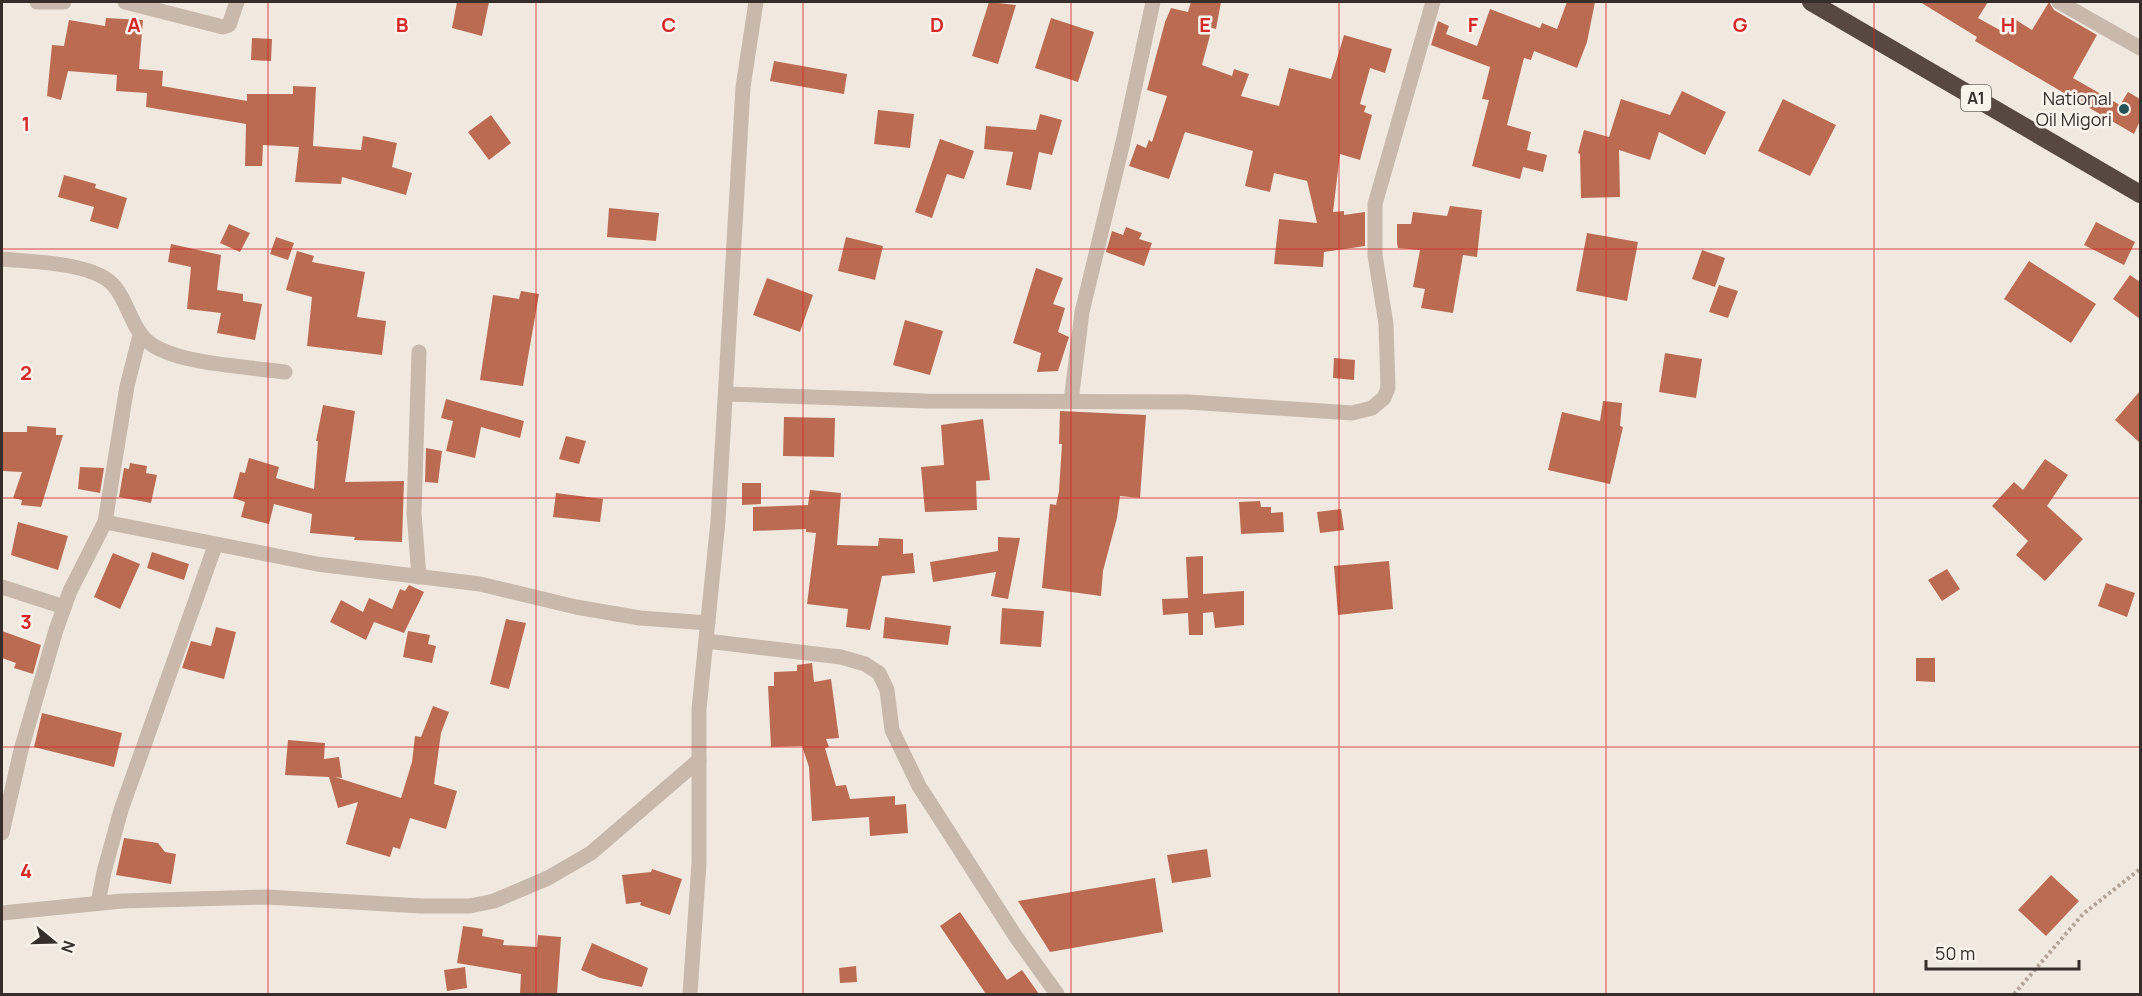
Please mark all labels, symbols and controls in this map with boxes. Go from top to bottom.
text: A [127,11,141,38]
text: B [396,11,409,38]
text: C [662,11,676,38]
text: D [930,11,944,38]
text: E [1199,11,1211,38]
text: F [1468,11,1479,38]
text: G [1733,11,1748,38]
text: H [2001,11,2015,38]
road number: A1 [1961,85,1991,111]
place label: National Oil Migori [2036,86,2112,131]
marker: National Oil Migori [2117,102,2131,116]
text: 1 [22,110,30,137]
text: 2 [20,359,32,386]
text: 3 [20,608,32,635]
text: 4 [20,857,32,884]
north arrow [24,912,84,972]
scale bar [1926,933,2079,971]
text: N [56,938,80,956]
text: 50 m [1935,941,1975,965]

